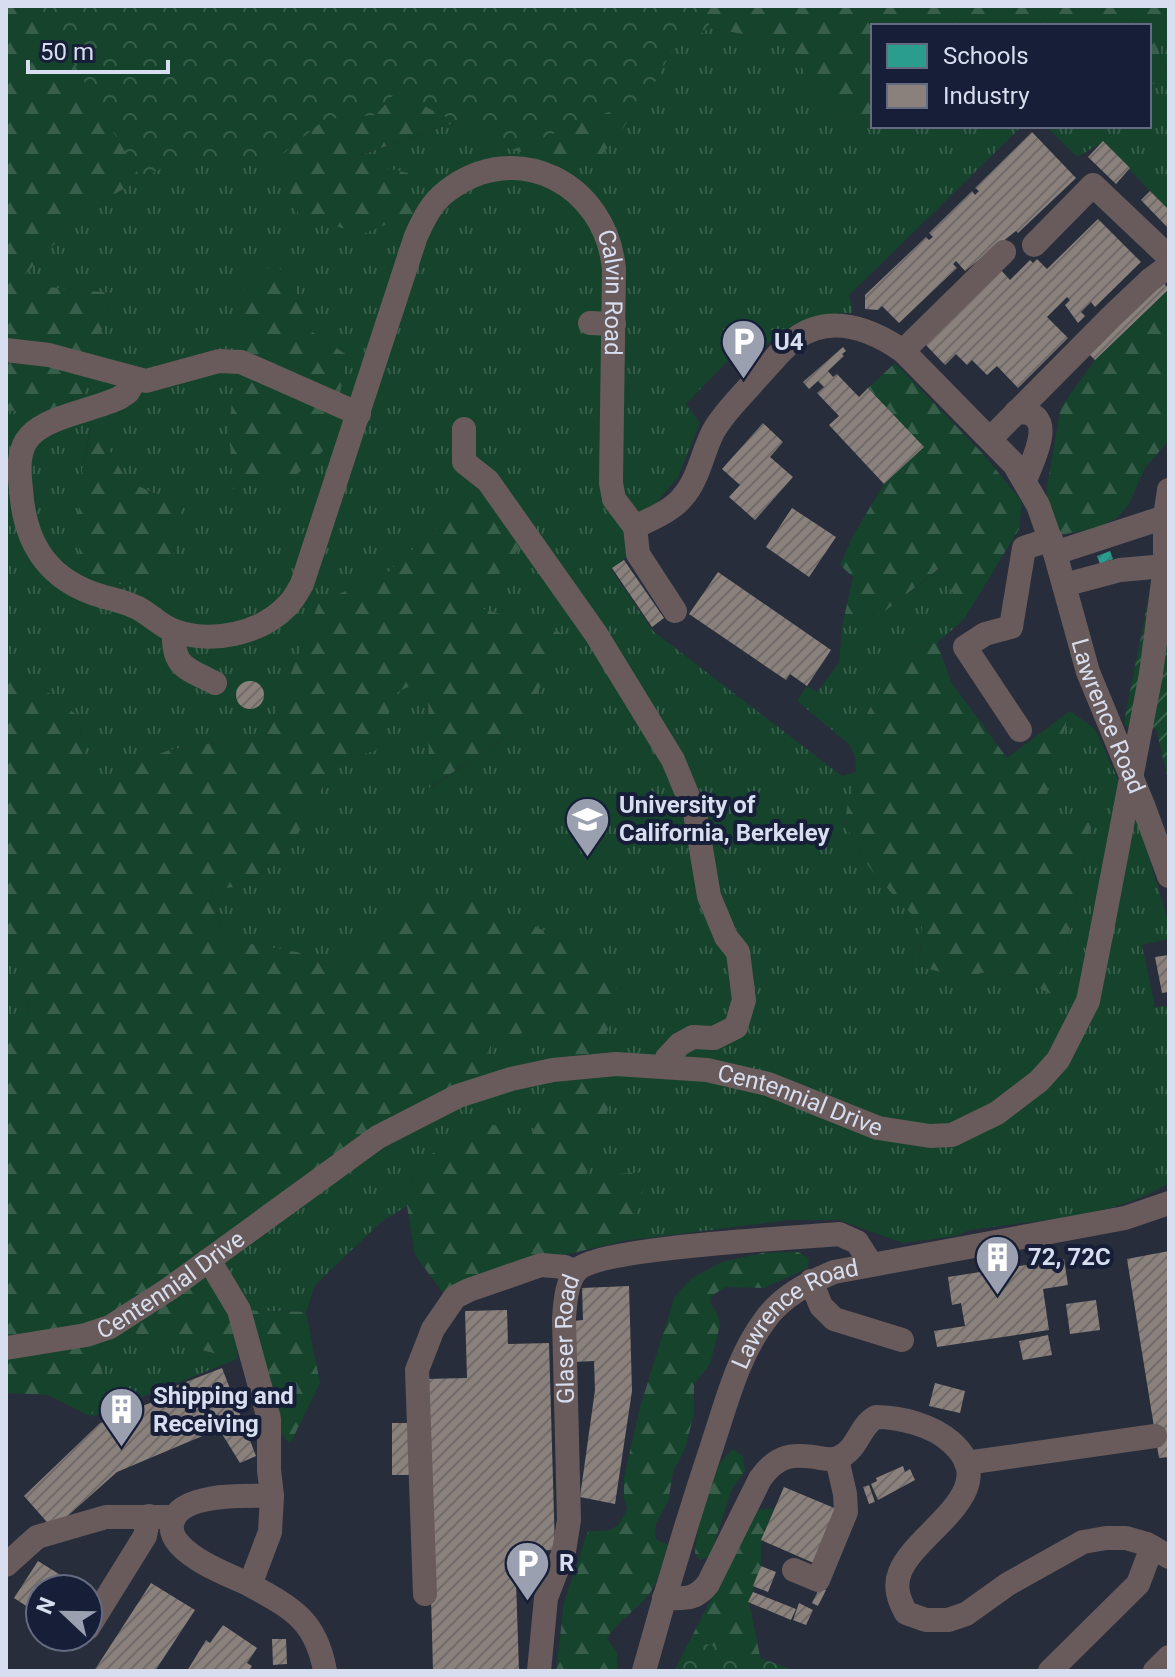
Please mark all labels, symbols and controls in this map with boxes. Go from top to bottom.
scale bar [28,24,168,74]
legend [871,24,1151,128]
text: 50 m [40,38,94,66]
text: Schools [943,42,1029,70]
text: Industry [943,82,1030,110]
street label: Calvin Road [591,226,628,356]
parking icon: U4 [719,318,767,381]
place label: U4 [774,328,804,356]
street label: Lawrence Road [1065,635,1151,798]
place label: University of California, Berkeley [619,791,830,847]
school or university icon: University of California, Berkeley [564,795,612,858]
street label: Centennial Drive [715,1059,887,1142]
street label: Centennial Drive [93,1225,250,1344]
building icon: 72, 72C [973,1233,1021,1296]
place label: 72, 72C [1028,1243,1111,1271]
street label: Lawrence Road [726,1254,861,1373]
street label: Glaser Road [550,1270,585,1404]
place label: Shipping and Receiving [153,1382,294,1438]
building icon: Shipping and Receiving [98,1386,146,1449]
parking icon: R [504,1539,552,1602]
place label: R [559,1549,574,1577]
north arrow [24,1573,104,1653]
text: N [31,1594,60,1618]

